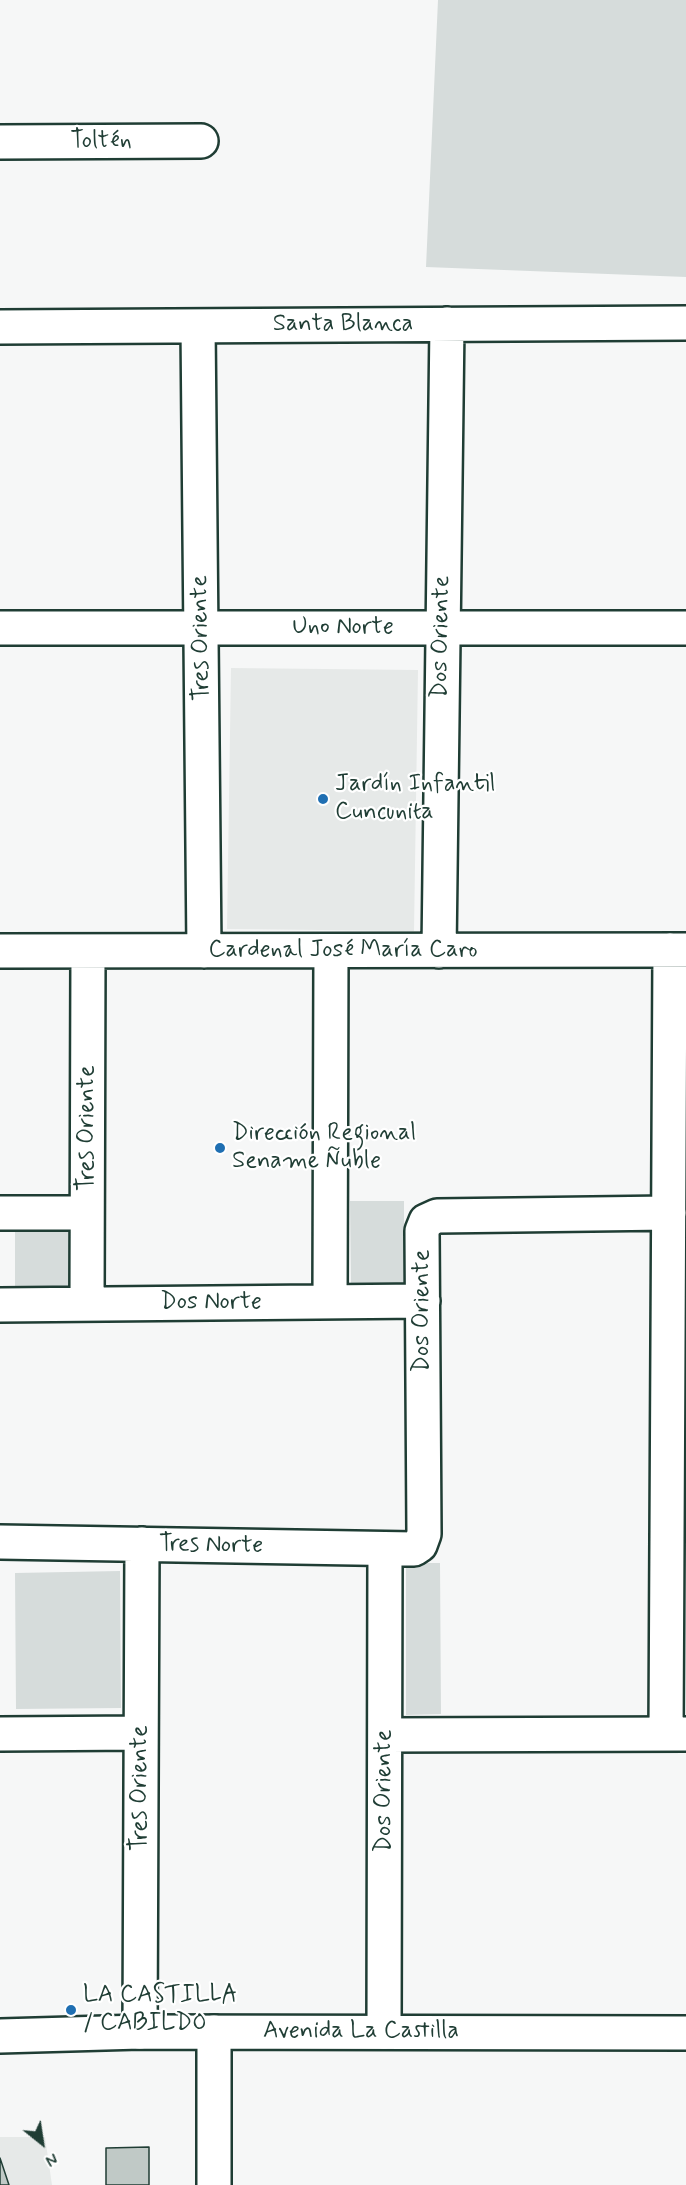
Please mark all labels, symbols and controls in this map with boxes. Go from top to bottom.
street label: Toltén [70,128,132,156]
street label: Santa Blanca [273,311,413,339]
street label: Tres Oriente [187,575,217,701]
street label: Dos Oriente [427,575,457,699]
street label: Uno Norte [292,614,394,642]
place label: Jardín Infantil Cuncunita [335,771,495,827]
marker: Jardín Infantil Cuncunita [316,792,330,806]
street label: Cardenal José María Caro [208,937,478,965]
street label: Tres Oriente [74,1065,102,1191]
place label: Dirección Regional Sename Ñuble [232,1120,416,1176]
marker: Dirección Regional Sename Ñuble [213,1141,227,1155]
street label: Dos Oriente [409,1250,437,1372]
street label: Dos Norte [160,1289,262,1317]
street label: Tres Norte [158,1531,264,1561]
street label: Tres Oriente [127,1725,155,1851]
street label: Dos Oriente [371,1730,399,1852]
place label: LA CASTILLA / CABILDO [83,1982,238,2038]
marker: LA CASTILLA / CABILDO [64,2003,78,2017]
street label: Avenida La Castilla [263,2018,459,2046]
north arrow [12,2113,72,2173]
text: N [41,2147,61,2171]

